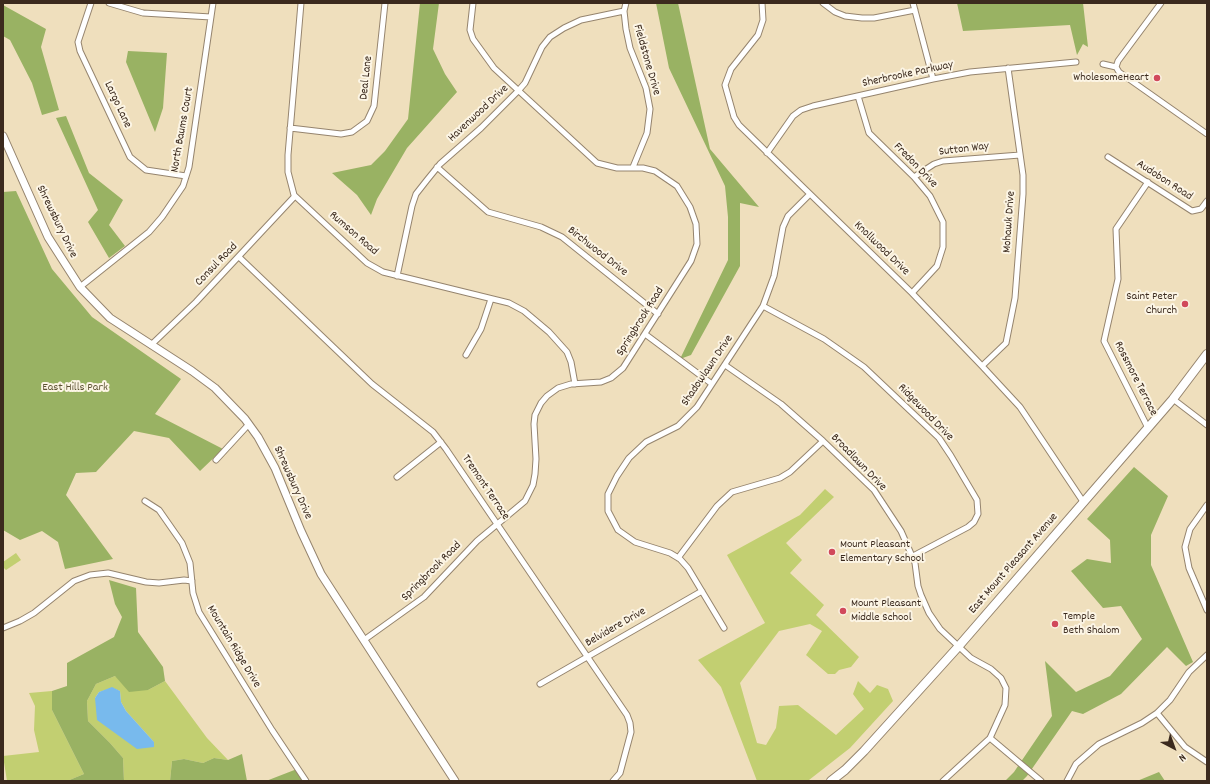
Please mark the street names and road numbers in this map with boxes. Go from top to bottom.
street label: Fieldstone Drive [629,23,663,97]
street label: Deal Lane [358,55,376,101]
street label: Sherbrooke Parkway [861,58,955,92]
street label: Largo Lane [100,79,134,131]
street label: Havenwood Drive [446,82,512,146]
street label: North Baums Court [168,86,198,174]
street label: Fredon Drive [890,140,940,192]
street label: Sutton Way [938,140,990,160]
street label: Audobon Road [1133,158,1195,204]
street label: Shrewsbury Drive [32,183,80,261]
street label: Mohawk Drive [1001,191,1019,253]
street label: Rumson Road [325,209,381,259]
street label: Knollwood Drive [850,219,912,279]
street label: Birchwood Drive [564,224,630,280]
street label: Consul Road [193,240,241,290]
street label: Springbrook Road [614,285,668,359]
street label: Shadowlawn Drive [679,333,737,409]
street label: Rossmore Terrace [1110,339,1160,419]
street label: Ridgewood Drive [894,381,956,445]
street label: Broadlawn Drive [827,431,889,495]
street label: Shrewsbury Drive [269,444,315,522]
street label: Tremont Terrace [458,453,512,523]
street label: East Mount Pleasant Avenue [966,511,1062,617]
street label: Springbrook Road [399,539,465,605]
street label: Mountain Ridge Drive [203,603,263,691]
street label: Belvidere Drive [583,605,649,651]

